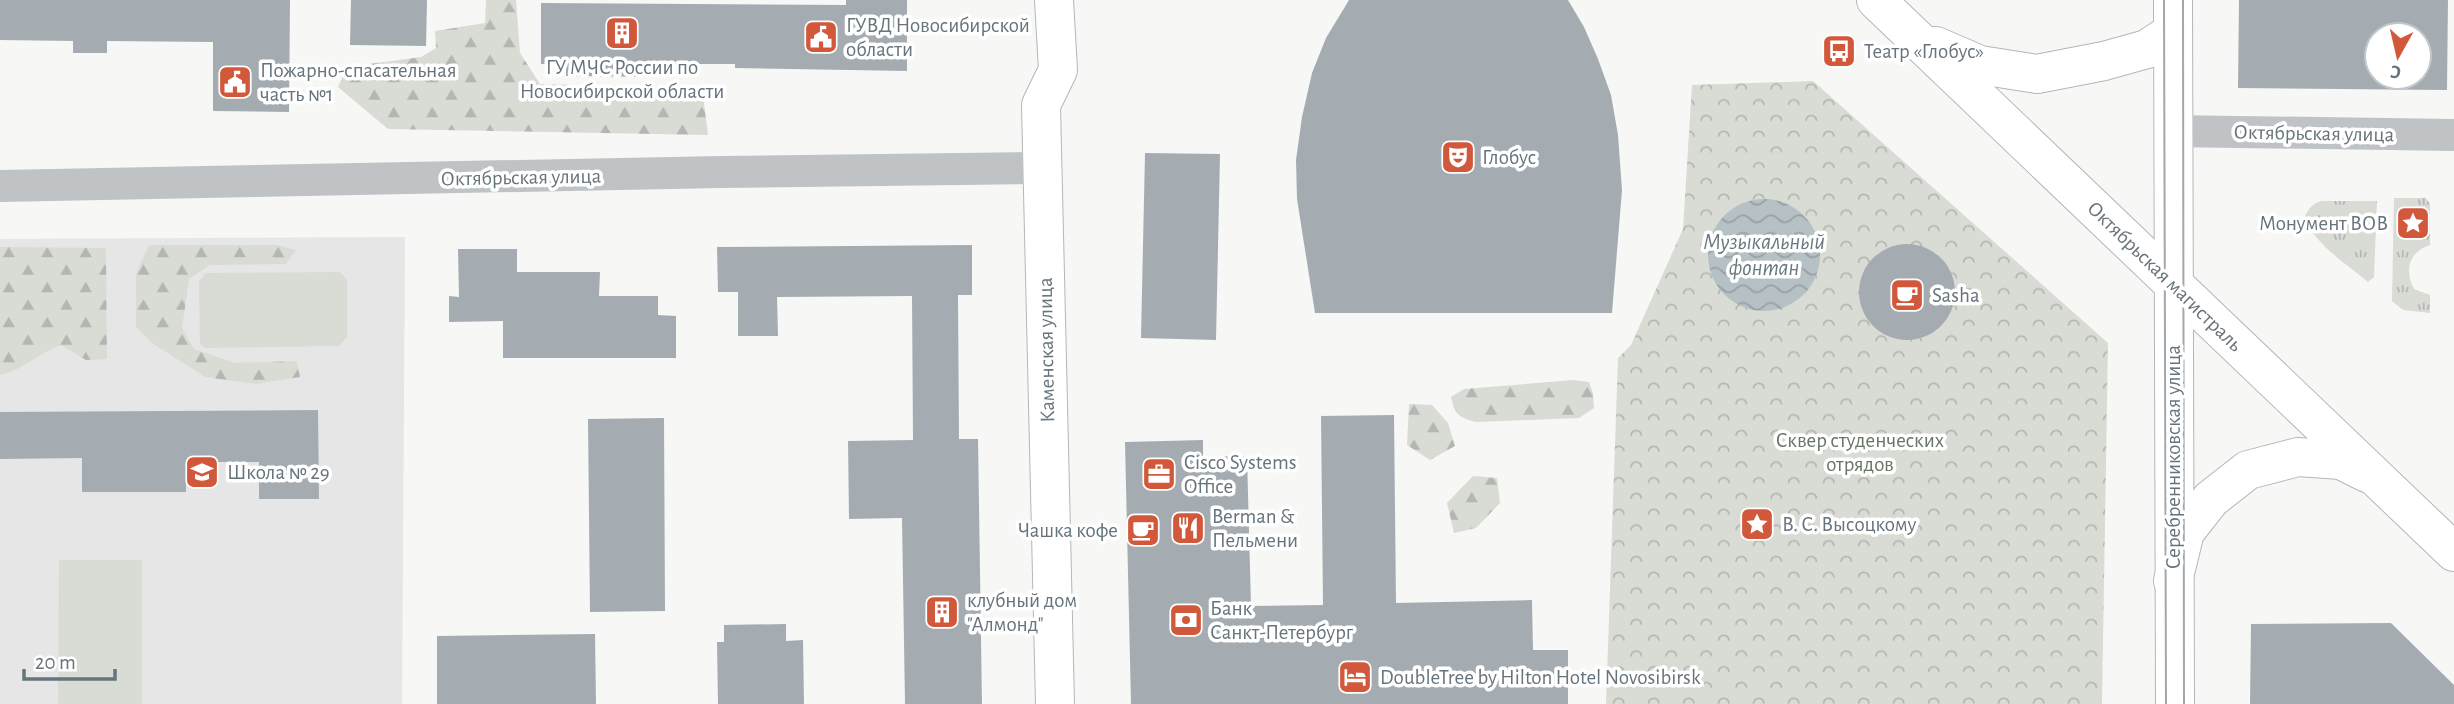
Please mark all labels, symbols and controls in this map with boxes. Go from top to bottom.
building icon: ГУ МЧС России по Новосибирской области [603,14,641,52]
place label: ГУВД Новосибирской области [846,15,1030,60]
public building icon: ГУВД Новосибирской области [802,18,840,56]
north arrow [2363,21,2433,91]
bus stop icon: Театр «Глобус» [1820,32,1858,70]
place label: Театр «Глобус» [1864,41,1984,62]
place label: ГУ МЧС России по Новосибирской области [520,57,724,102]
place label: Пожарно-спасательная часть №1 [260,60,456,105]
text: С [2389,61,2402,81]
public building icon: Пожарно-спасательная часть №1 [216,63,254,101]
street label: Октябрьская улица [2233,122,2395,145]
theatre icon: Глобус [1439,138,1477,176]
place label: Глобус [1482,147,1536,168]
street label: Октябрьская улица [440,166,602,189]
street label: Октябрьская магистраль [2083,197,2246,356]
place icon: Монумент ВОВ [2394,204,2432,242]
place label: Монумент ВОВ [2259,213,2388,234]
water label: Музыкальный фонтан [1703,231,1825,280]
cafe icon: Sasha [1888,276,1926,314]
street label: Каменская улица [1035,277,1058,423]
place label: Sasha [1932,285,1980,306]
street label: Серебренниковская улица [2163,344,2184,569]
park label: Сквер студенческих отрядов [1776,430,1944,475]
place label: Cisco Systems Office [1184,452,1297,497]
school or university icon: Школа № 29 [183,453,221,491]
office icon: Cisco Systems Office [1140,455,1178,493]
place label: Школа № 29 [227,462,330,483]
place icon: В. С. Высоцкому [1738,505,1776,543]
place label: Berman & Пельмени [1212,506,1298,551]
restaurant icon: Berman & Пельмени [1169,509,1207,547]
cafe icon: Чашка кофе [1124,511,1162,549]
place label: В. С. Высоцкому [1782,514,1916,535]
place label: Чашка кофе [1018,520,1118,541]
place label: клубный дом "Алмонд" [967,590,1077,635]
building icon: клубный дом "Алмонд" [923,593,961,631]
place label: Банк Санкт-Петербург [1210,598,1354,643]
bank icon: Банк Санкт-Петербург [1167,601,1205,639]
scale bar [24,638,116,682]
text: 20 m [35,652,76,673]
hotel icon: DoubleTree by Hilton Hotel Novosibirsk [1336,658,1374,696]
place label: DoubleTree by Hilton Hotel Novosibirsk [1380,667,1701,688]

